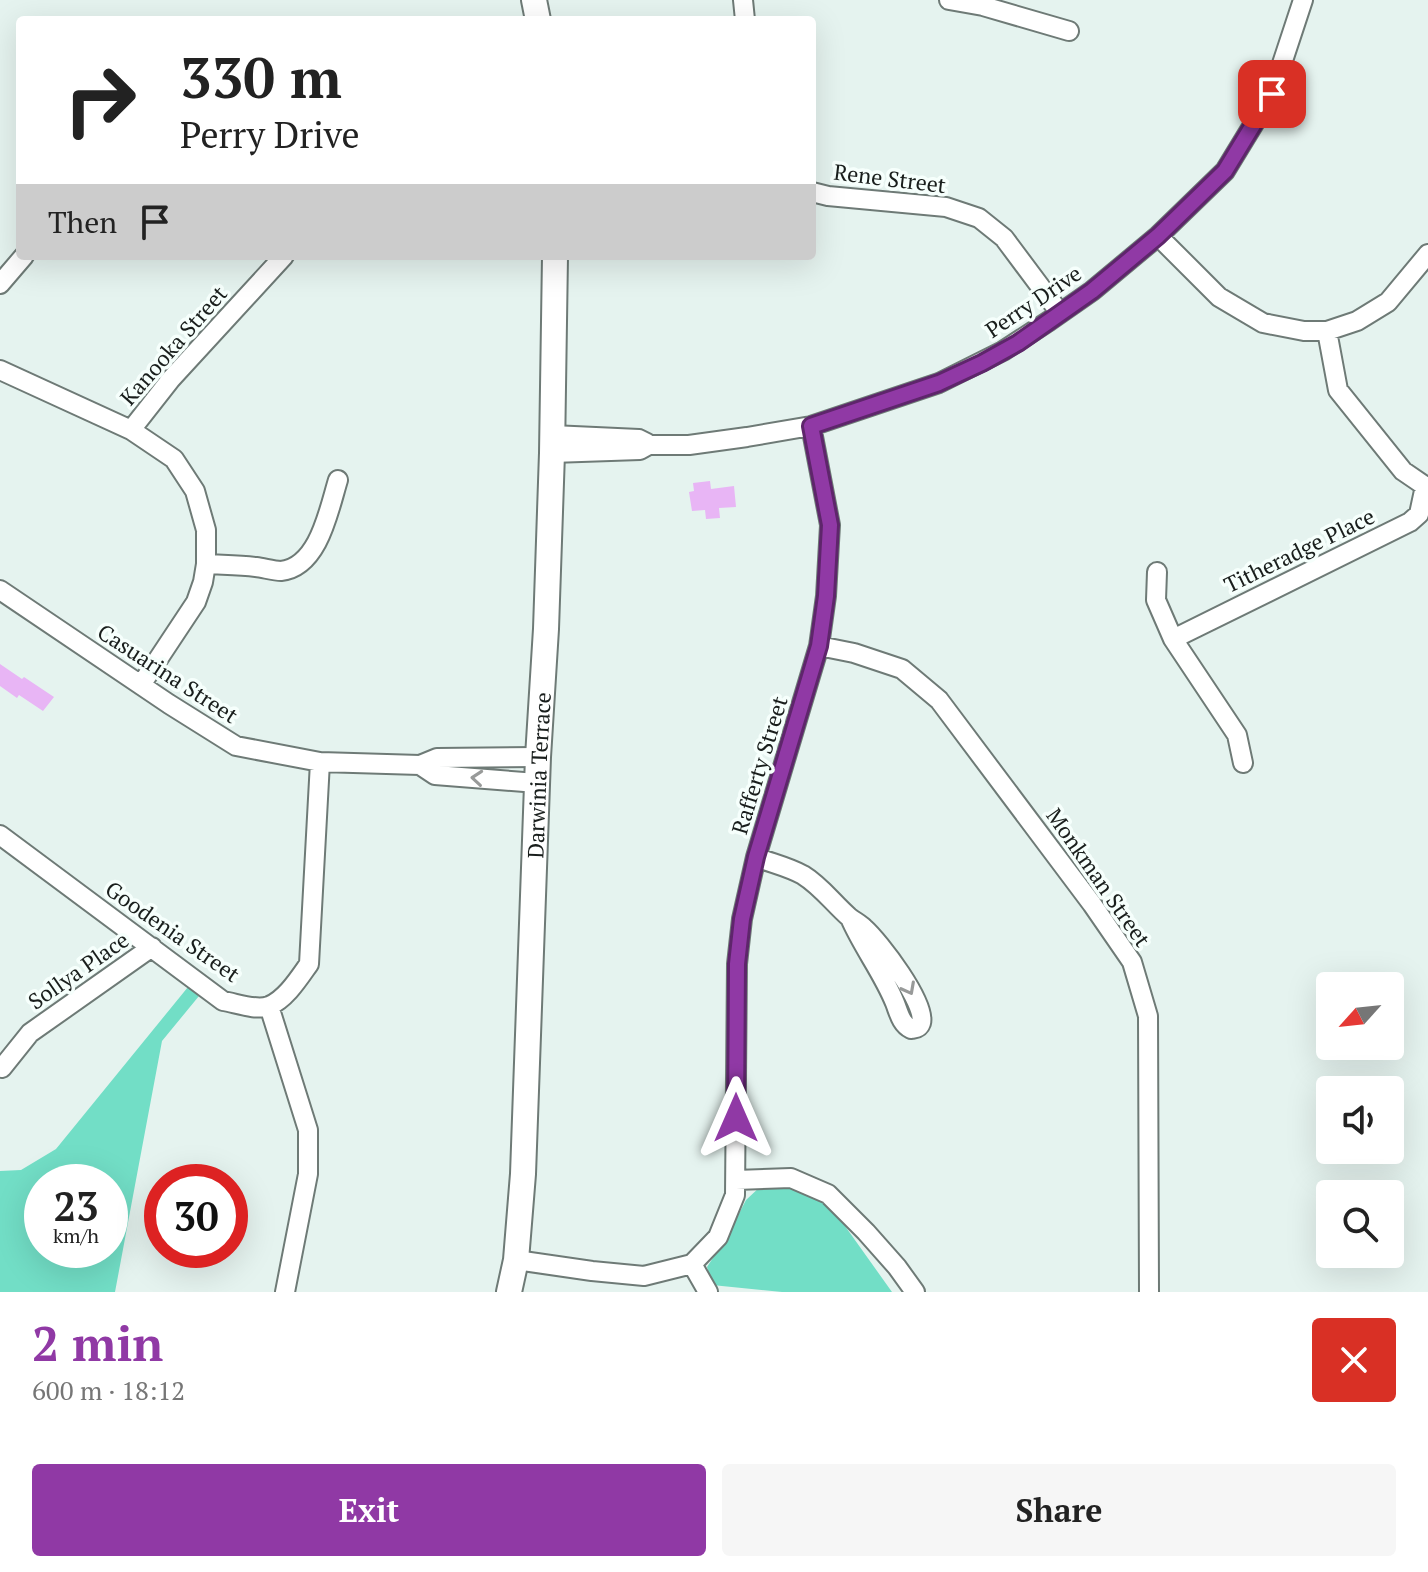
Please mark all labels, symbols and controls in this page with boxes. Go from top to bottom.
text: 330 m [180,40,342,114]
icon: right [48,48,152,152]
pin [1238,60,1306,128]
icon: arrive [1250,72,1294,116]
text: Perry Drive [180,111,360,158]
street label: Rene Street [832,157,948,199]
icon: arrive [133,200,177,244]
text: Then [48,202,117,242]
street label: Perry Drive [979,258,1087,344]
street label: Kanooka Street [113,279,233,411]
street label: Titheradge Place [1219,501,1379,599]
street label: Casuarina Street [92,617,244,729]
street label: Darwinia Terrace [520,691,557,859]
street label: Rafferty Street [724,693,794,837]
one-way arrow [470,770,483,787]
street label: Monkman Street [1040,802,1158,952]
street label: Goodenia Street [100,874,246,988]
street label: Sollya Place [22,925,134,1015]
north arrow [1316,972,1404,1060]
map controls [1316,972,1404,1268]
one-way arrow [900,980,915,995]
position arrow [694,1076,778,1160]
button: sound [1316,1076,1404,1164]
speed limit sign: 30 [144,1164,248,1268]
text: 23 [53,1179,99,1232]
button: search [1316,1180,1404,1268]
text: km/h [53,1222,99,1249]
text: 2 min [32,1311,163,1375]
button: close [1312,1318,1396,1402]
text: 600 m · 18:12 [32,1373,185,1407]
button: Exit [32,1464,706,1556]
button: Share [722,1464,1396,1556]

